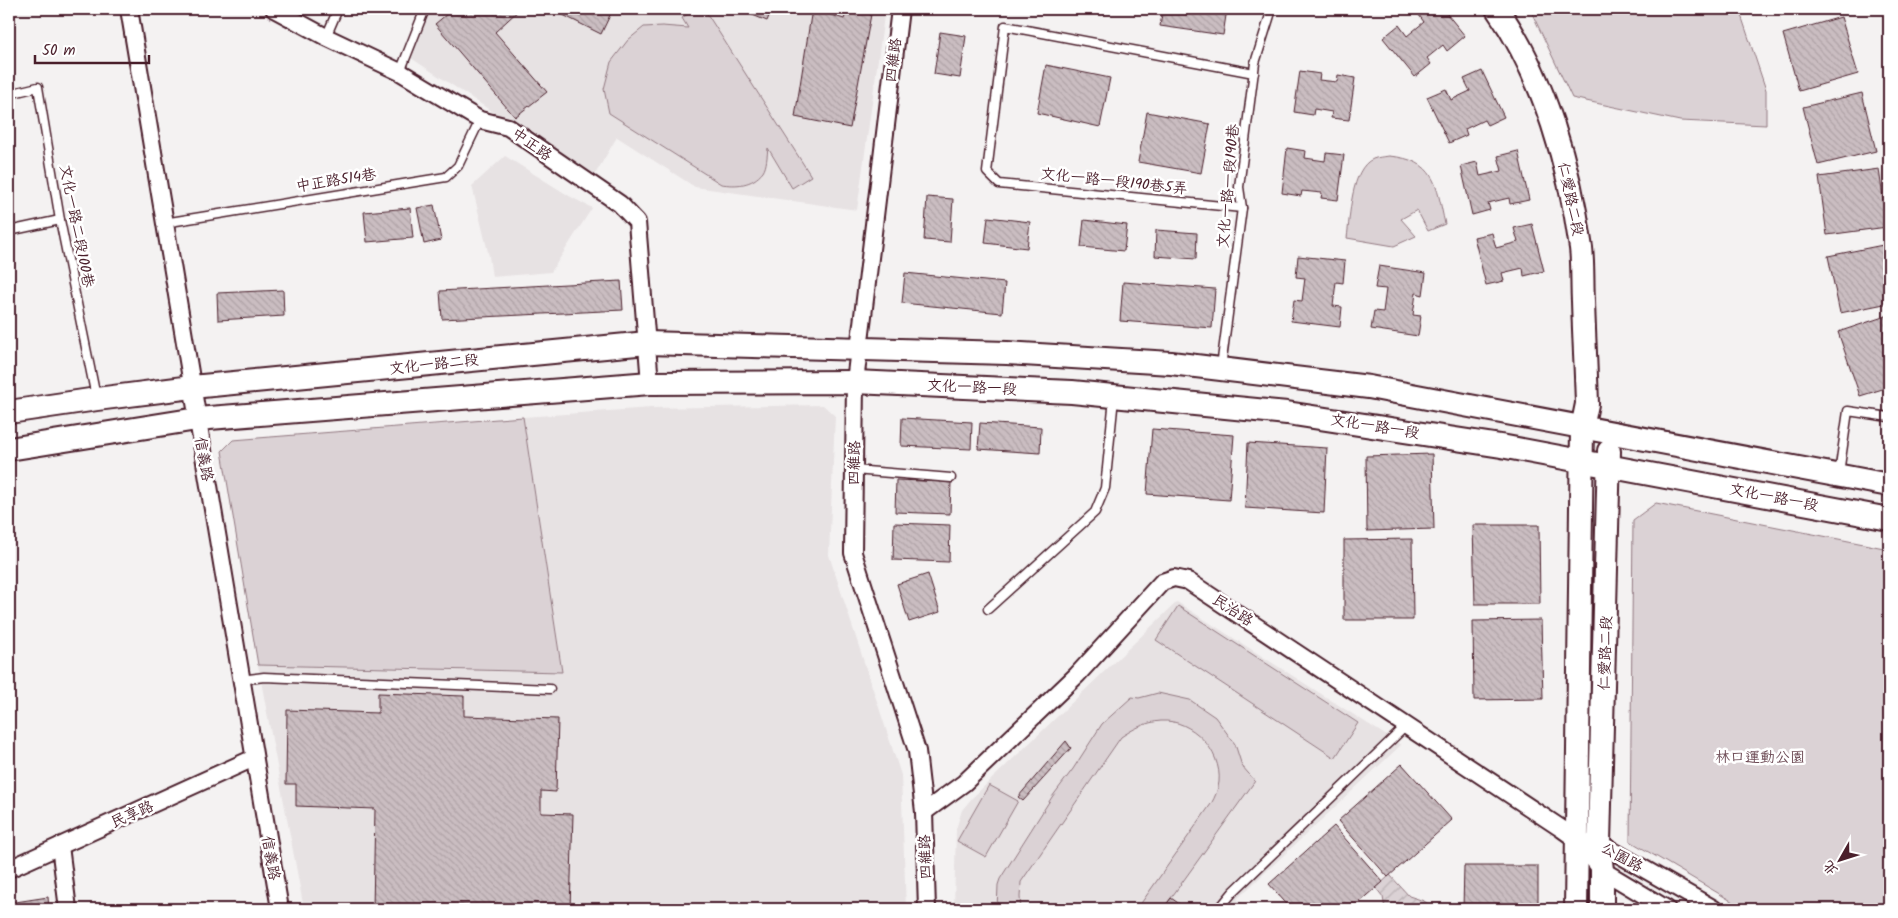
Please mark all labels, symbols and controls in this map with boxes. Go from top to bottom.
scale bar [35,32,149,64]
street label: 四維路 [879,36,909,84]
text: 50 m [42,39,76,63]
street label: 中正路 [506,122,557,168]
street label: 文化一路一段190巷 [1212,123,1246,249]
street label: 仁愛路二段 [1550,160,1590,238]
street label: 文化一路一段190巷5弄 [1039,162,1189,202]
street label: 文化一路二段100巷 [52,163,100,290]
street label: 中正路514巷 [294,163,378,199]
street label: 文化一路二段 [388,348,480,382]
street label: 文化一路一段 [926,374,1018,402]
street label: 文化一路一段 [1329,408,1421,446]
street label: 信義路 [187,435,219,483]
street label: 四維路 [843,440,867,486]
street label: 文化一路一段 [1727,478,1820,518]
street label: 民治路 [1207,589,1258,633]
street label: 仁愛路二段 [1593,615,1619,691]
park label: 林口運動公園 [1715,746,1805,770]
street label: 民享路 [107,795,158,835]
street label: 信義路 [254,834,286,882]
street label: 四維路 [913,834,939,880]
street label: 公園路 [1596,836,1647,879]
north arrow [1816,836,1866,886]
text: 北 [1818,855,1844,880]

